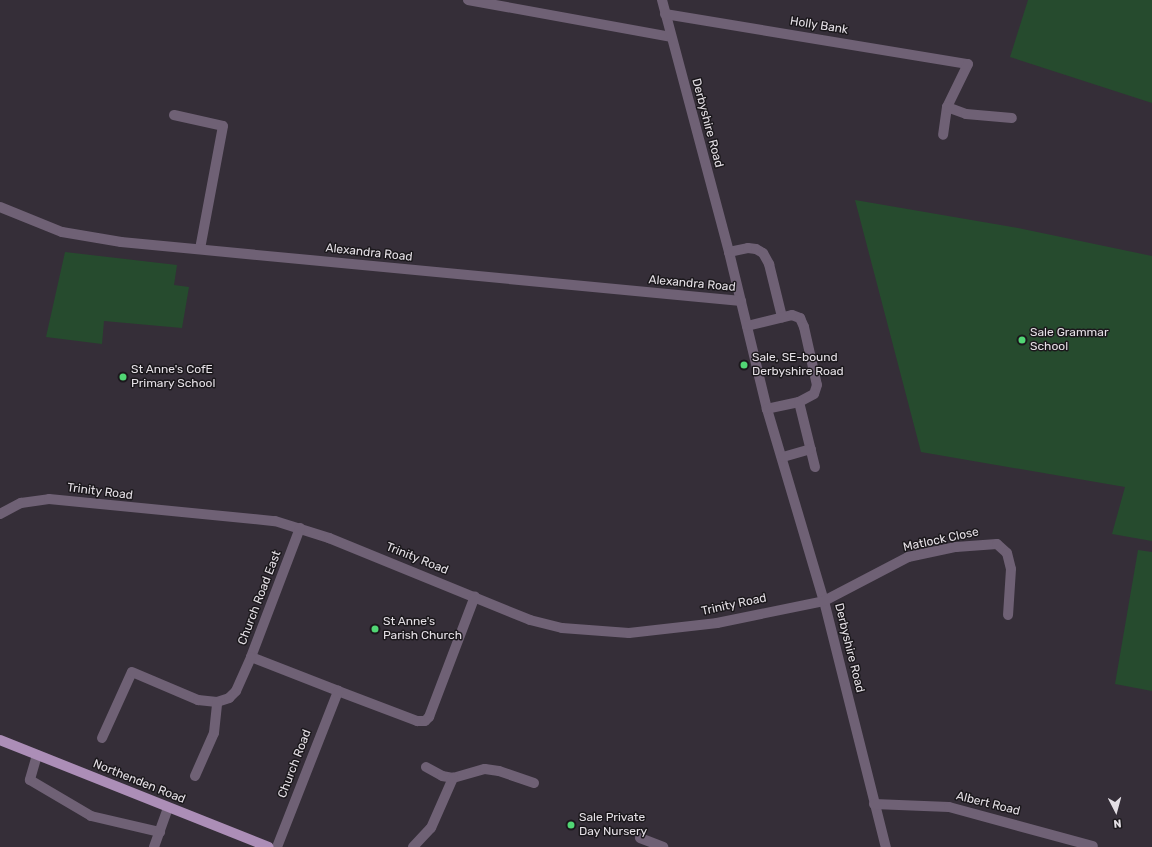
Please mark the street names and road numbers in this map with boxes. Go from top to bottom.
street label: Holly Bank [789,14,849,38]
street label: Derbyshire Road [688,77,726,169]
street label: Alexandra Road [325,241,413,265]
street label: Alexandra Road [648,273,736,295]
street label: Trinity Road [66,481,134,503]
street label: Matlock Close [902,525,980,555]
street label: Trinity Road [384,540,450,578]
street label: Church Road East [235,549,285,647]
street label: Trinity Road [700,591,768,619]
street label: Derbyshire Road [831,602,867,694]
street label: Church Road [275,728,315,800]
street label: Northenden Road [91,757,187,807]
street label: Albert Road [955,789,1021,819]

